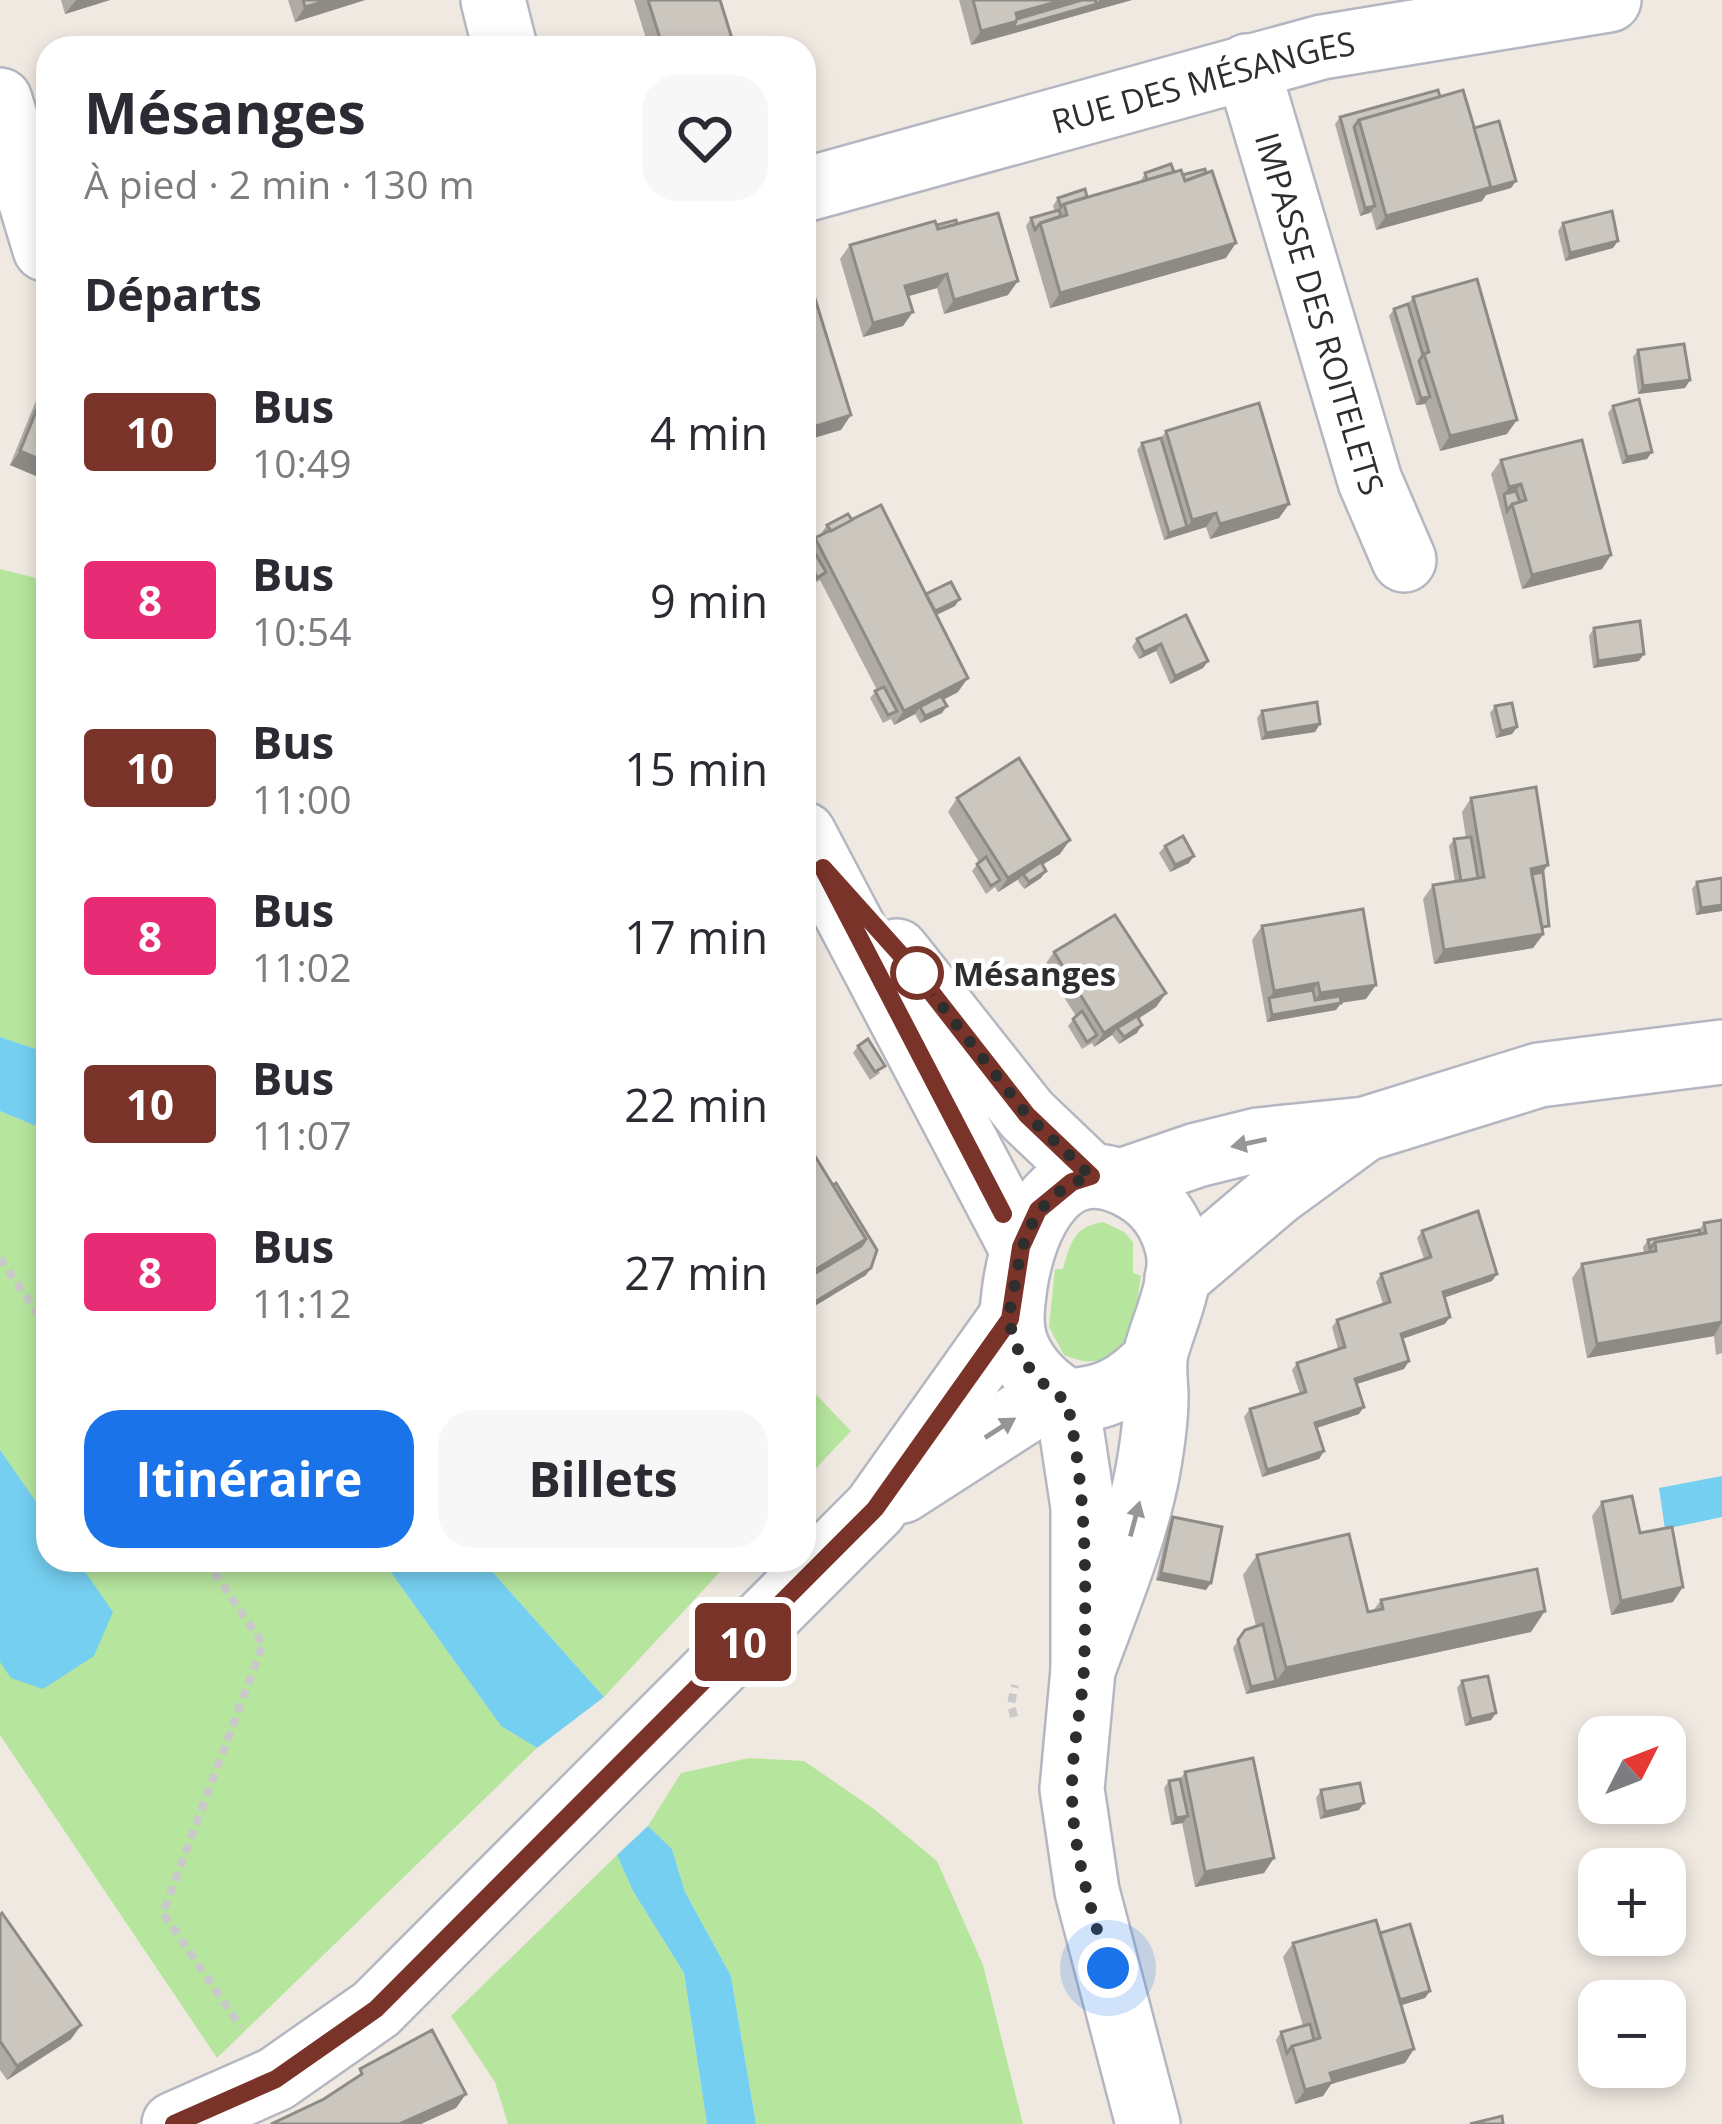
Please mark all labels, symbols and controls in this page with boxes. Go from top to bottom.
street label: RUE DES MÉSANGES [1046,19,1358,143]
text: Mésanges [84,73,366,151]
button: heart [642,75,768,201]
street label: IMPASSE DES ROITELETS [1245,127,1396,502]
text: À pied · 2 min · 130 m [84,157,475,210]
text: Départs [84,263,262,324]
text: Bus [252,375,334,436]
text: 4 min [650,402,768,463]
text: 10 [126,403,174,460]
text: 10:49 [252,436,351,489]
text: Bus [252,543,334,604]
text: 9 min [650,570,768,631]
text: 8 [138,571,162,628]
text: 10:54 [252,604,351,657]
text: Bus [252,711,334,772]
text: 15 min [624,738,768,799]
text: 10 [126,739,174,796]
text: 11:00 [252,772,351,825]
text: Bus [252,879,334,940]
text: 17 min [624,906,768,967]
text: 8 [138,907,162,964]
text: 11:02 [252,940,351,993]
marker: Mésanges [892,948,942,998]
place label: Mésanges [953,951,1116,996]
text: Bus [252,1047,334,1108]
text: 22 min [624,1074,768,1135]
text: 10 [126,1075,174,1132]
text: 11:07 [252,1108,351,1161]
one-way arrow [1229,1134,1267,1153]
text: Bus [252,1215,334,1276]
text: 27 min [624,1242,768,1303]
text: 8 [138,1243,162,1300]
text: 11:12 [252,1276,351,1329]
button: Itinéraire [84,1410,414,1548]
button: Billets [438,1410,768,1548]
one-way arrow [984,1418,1017,1440]
one-way arrow [1127,1501,1146,1538]
line badge: 10 [689,1603,797,1681]
text: 10 [719,1613,767,1670]
north arrow [1578,1716,1686,1824]
map controls [1578,1716,1686,2088]
button: + [1578,1848,1686,1956]
your location [1078,1938,1138,1998]
button: − [1578,1980,1686,2088]

